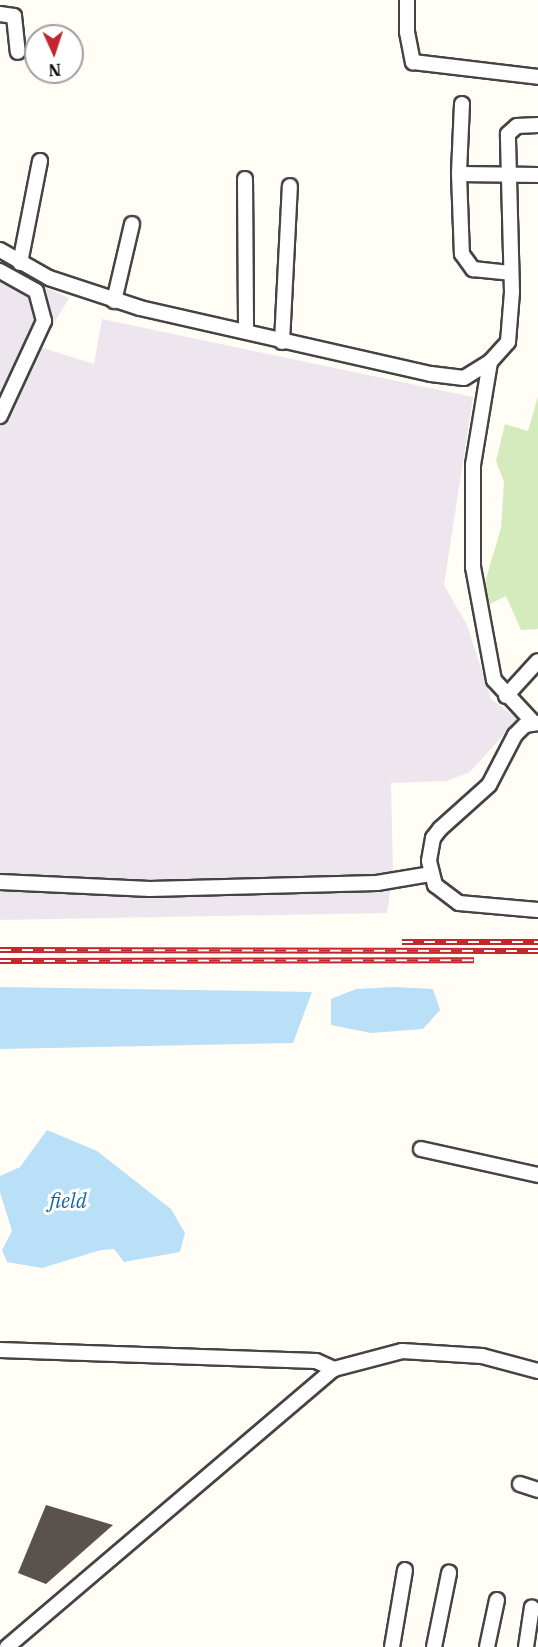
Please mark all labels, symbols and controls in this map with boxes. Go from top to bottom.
north arrow [24,24,84,84]
text: N [48,60,62,80]
water label: field [50,1188,86,1212]

